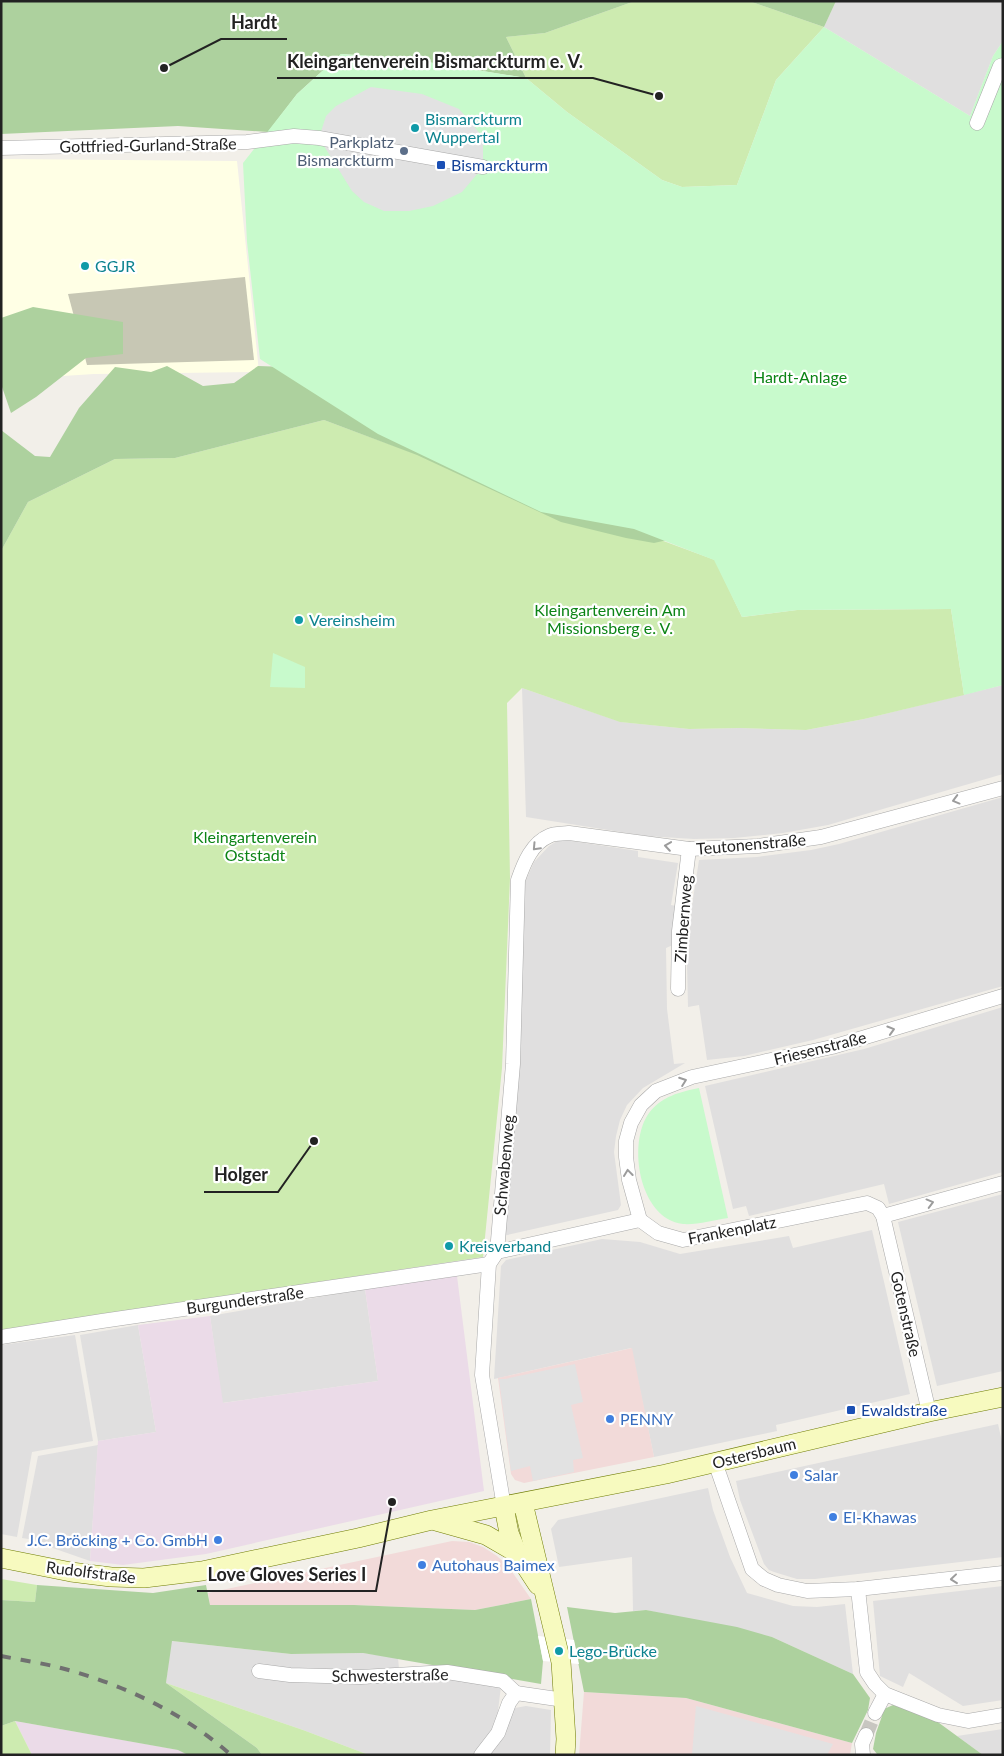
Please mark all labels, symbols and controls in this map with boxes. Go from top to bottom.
callout: Hardt [221,6,287,39]
text: Hardt [231,11,277,33]
callout: Kleingartenverein Bismarckturm e. V. [277,45,593,78]
text: Kleingartenverein Bismarckturm e. V. [287,50,583,72]
place label: Bismarckturm Wuppertal [425,109,522,146]
marker: Bismarckturm Wuppertal [409,122,421,134]
place label: Parkplatz Bismarckturm [297,132,394,169]
street label: Gottfried-Gurland-Straße [59,133,237,156]
marker: Parkplatz Bismarckturm [398,145,410,157]
place label: Bismarckturm [451,155,548,174]
marker: Bismarckturm [435,159,447,171]
place label: GGJR [95,256,135,275]
marker: GGJR [79,260,91,272]
park label: Hardt-Anlage [753,367,847,386]
park label: Kleingartenverein Am Missionsberg e. V. [534,600,686,637]
place label: Vereinsheim [309,610,395,629]
marker: Vereinsheim [293,614,305,626]
one-way arrow [952,795,960,805]
park label: Kleingartenverein Oststadt [193,827,317,864]
street label: Teutonenstraße [695,829,807,858]
one-way arrow [533,842,542,851]
one-way arrow [663,842,672,852]
street label: Zimbernweg [670,874,695,963]
one-way arrow [887,1025,895,1035]
street label: Friesenstraße [772,1027,868,1068]
one-way arrow [678,1077,686,1087]
street label: Schwabenweg [490,1114,517,1216]
callout: Holger [204,1159,278,1192]
text: Holger [214,1163,268,1185]
one-way arrow [623,1169,634,1177]
one-way arrow [925,1198,934,1209]
street label: Frankenplatz [686,1212,778,1247]
place label: Kreisverband [459,1236,551,1255]
marker: Kreisverband [443,1240,455,1252]
street label: Gotenstraße [887,1269,926,1359]
street label: Burgunderstraße [185,1282,305,1317]
place label: Ewaldstraße [861,1400,947,1419]
marker: Ewaldstraße [845,1404,857,1416]
place label: PENNY [620,1409,673,1428]
marker: PENNY [604,1413,616,1425]
street label: Ostersbaum [710,1433,798,1472]
place label: Salar [804,1465,838,1484]
marker: Salar [788,1469,800,1481]
place label: El-Khawas [843,1507,917,1526]
marker: El-Khawas [827,1511,839,1523]
place label: J.C. Bröcking + Co. GmbH [27,1530,208,1549]
marker: J.C. Bröcking + Co. GmbH [212,1534,224,1546]
place label: Autohaus Baimex [432,1555,555,1574]
street label: Rudolfstraße [45,1557,137,1586]
callout: Love Gloves Series I [197,1558,376,1591]
marker: Autohaus Baimex [416,1559,428,1571]
text: Love Gloves Series I [208,1563,366,1585]
one-way arrow [950,1573,958,1584]
place label: Lego-Brücke [569,1641,657,1660]
marker: Lego-Brücke [553,1645,565,1657]
street label: Schwesterstraße [331,1664,449,1685]

